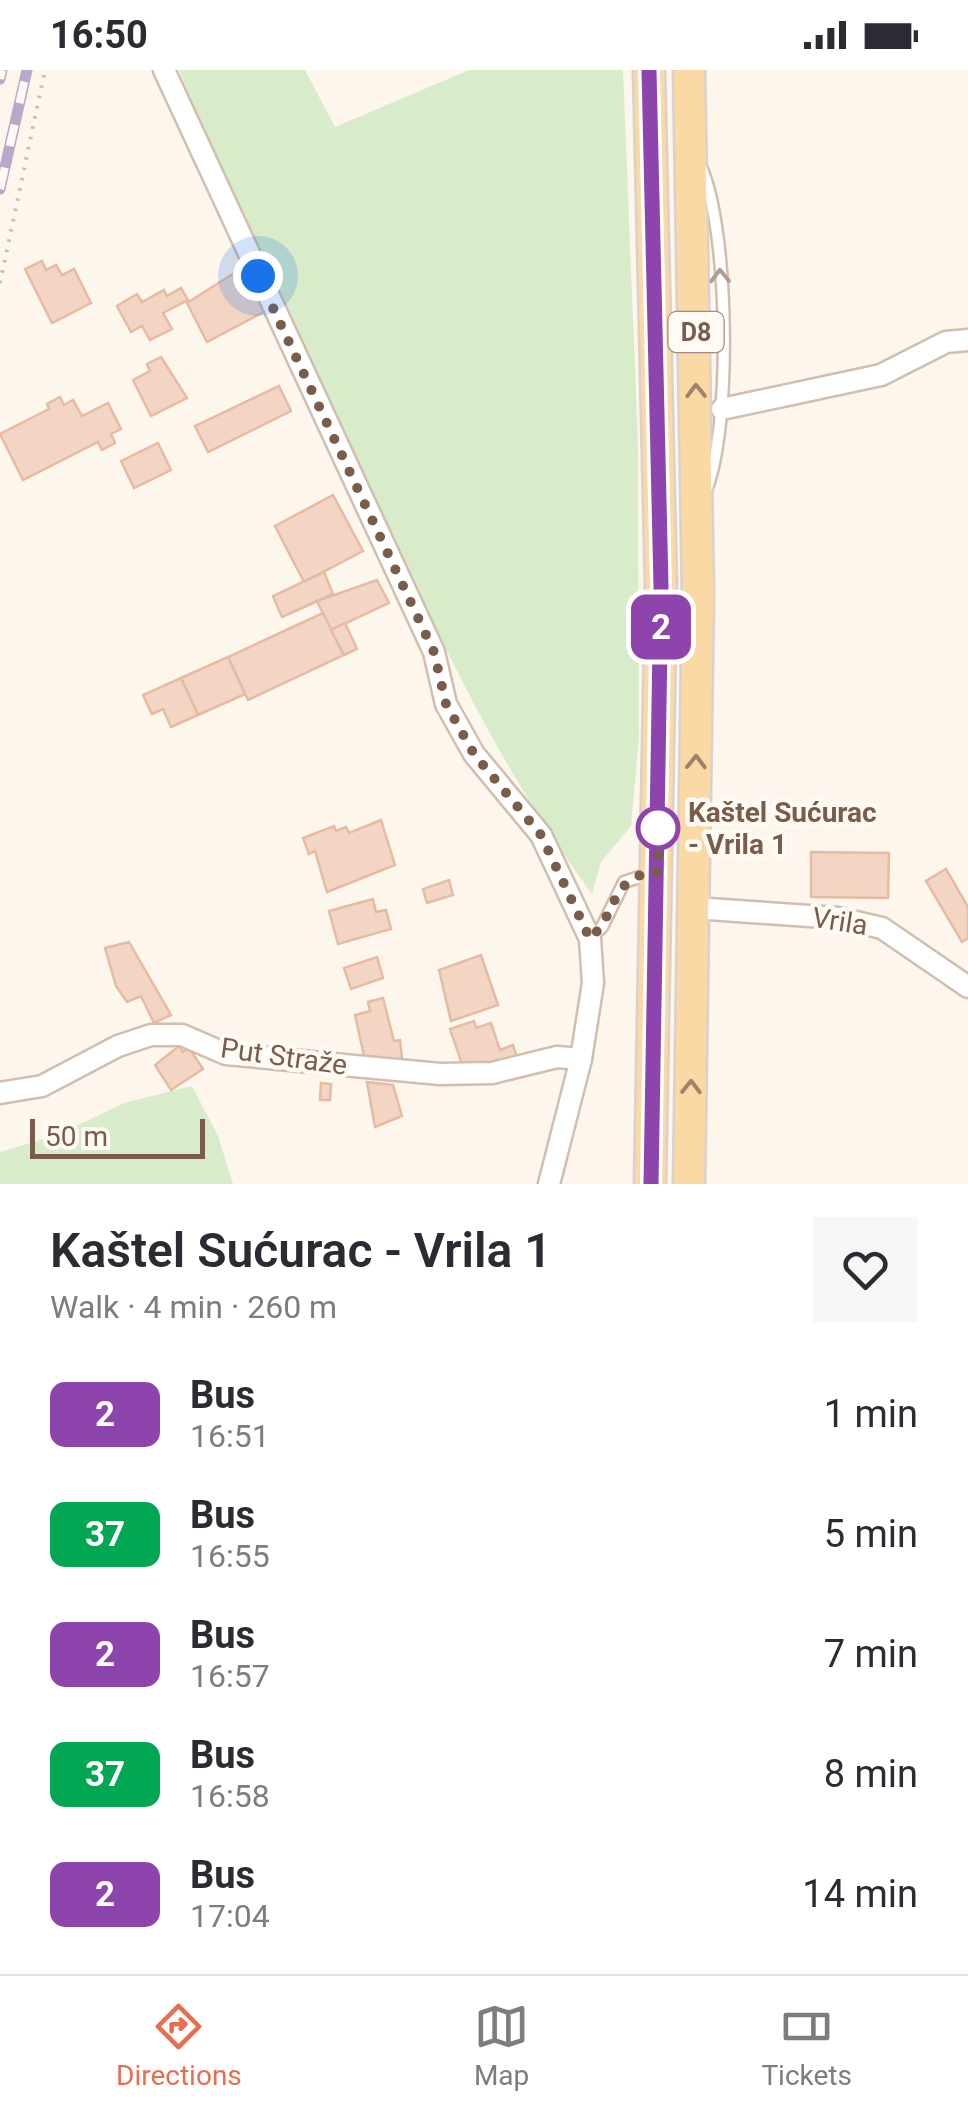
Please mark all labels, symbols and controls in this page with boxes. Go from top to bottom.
text: 16:50 [50,13,148,57]
your location [233,251,283,301]
one-way arrow [709,267,731,282]
road number: D8 [668,312,724,352]
one-way arrow [686,383,707,399]
line badge: 2 [628,594,694,660]
text: 2 [651,607,671,648]
one-way arrow [685,753,707,768]
place label: Kaštel Sućurac - Vrila 1 [688,796,877,861]
marker: Kaštel Sućurac - Vrila 1 [637,807,679,849]
street label: Vrila [810,901,870,942]
street label: Put Straže [218,1031,349,1082]
one-way arrow [680,1078,701,1094]
scale bar [30,1114,205,1158]
text: 50 m [45,1120,108,1153]
button: heart [813,1217,918,1322]
text: Kaštel Sućurac - Vrila 1 [50,1222,552,1279]
text: Walk · 4 min · 260 m [50,1288,337,1326]
text: Bus [190,1373,255,1417]
text: 1 min [824,1392,918,1436]
text: 2 [95,1394,115,1435]
text: 16:51 [190,1417,270,1455]
text: Bus [190,1493,255,1537]
text: 5 min [824,1512,918,1556]
text: 37 [85,1514,125,1555]
text: 16:55 [190,1537,270,1575]
text: Bus [190,1613,255,1657]
text: 7 min [824,1632,918,1676]
text: 2 [95,1634,115,1675]
text: 16:57 [190,1657,270,1695]
text: Bus [190,1733,255,1777]
text: 8 min [824,1752,918,1796]
text: 37 [85,1754,125,1795]
text: 16:58 [190,1777,270,1815]
text: Bus [190,1853,255,1897]
text: 14 min [802,1872,918,1916]
text: 2 [95,1874,115,1915]
text: 17:04 [190,1897,270,1935]
tab: Directions [116,1999,242,2092]
tab: Map [474,1999,529,2092]
tab: Tickets [761,1999,852,2092]

